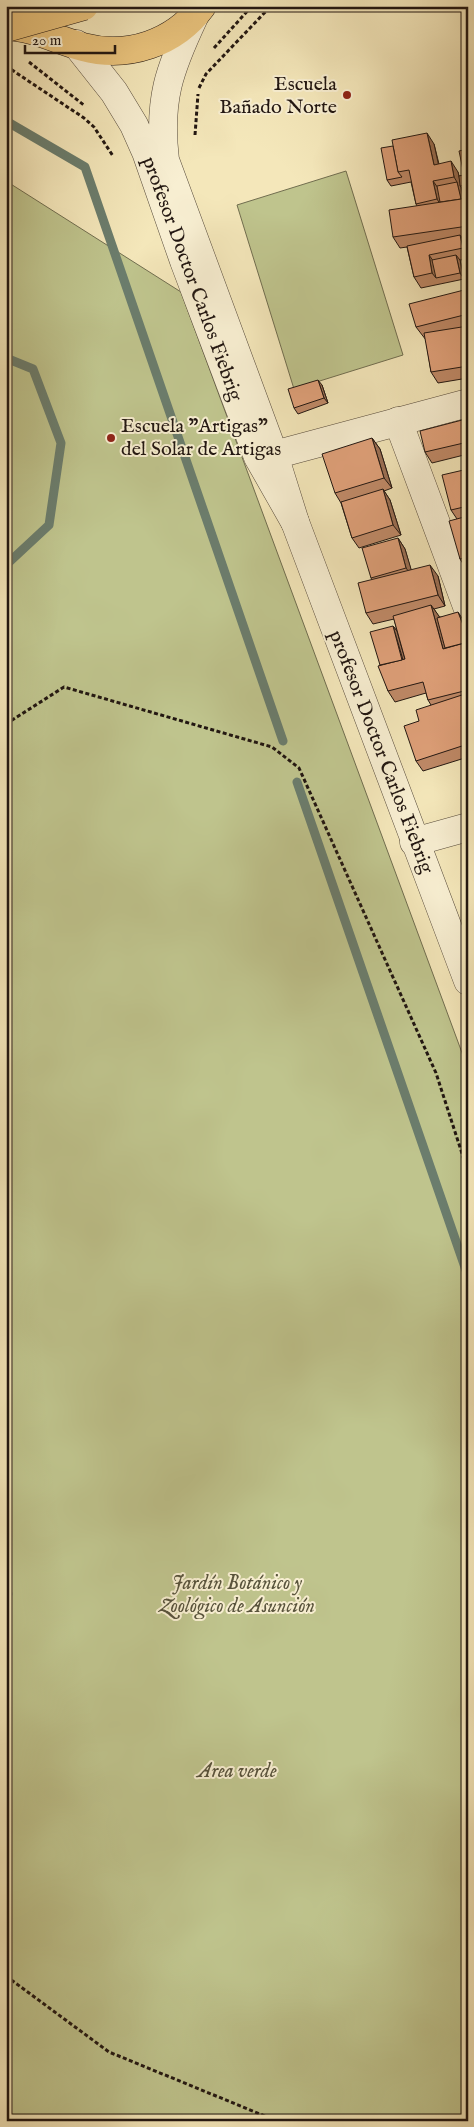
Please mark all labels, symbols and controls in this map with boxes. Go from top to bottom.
scale bar [25,22,115,54]
text: 20 m [32,31,62,50]
place label: Escuela Bañado Norte [219,72,337,120]
marker: Escuela Bañado Norte [341,89,353,101]
street label: profesor Doctor Carlos Fiebrig [136,153,248,406]
place label: Escuela "Artigas" del Solar de Artigas [121,414,281,462]
marker: Escuela "Artigas" del Solar de Artigas [105,432,117,444]
street label: profesor Doctor Carlos Fiebrig [323,627,439,878]
park label: Jardín Botánico y Zoológico de Asunción [157,1571,315,1620]
park label: Area verde [195,1759,277,1784]

